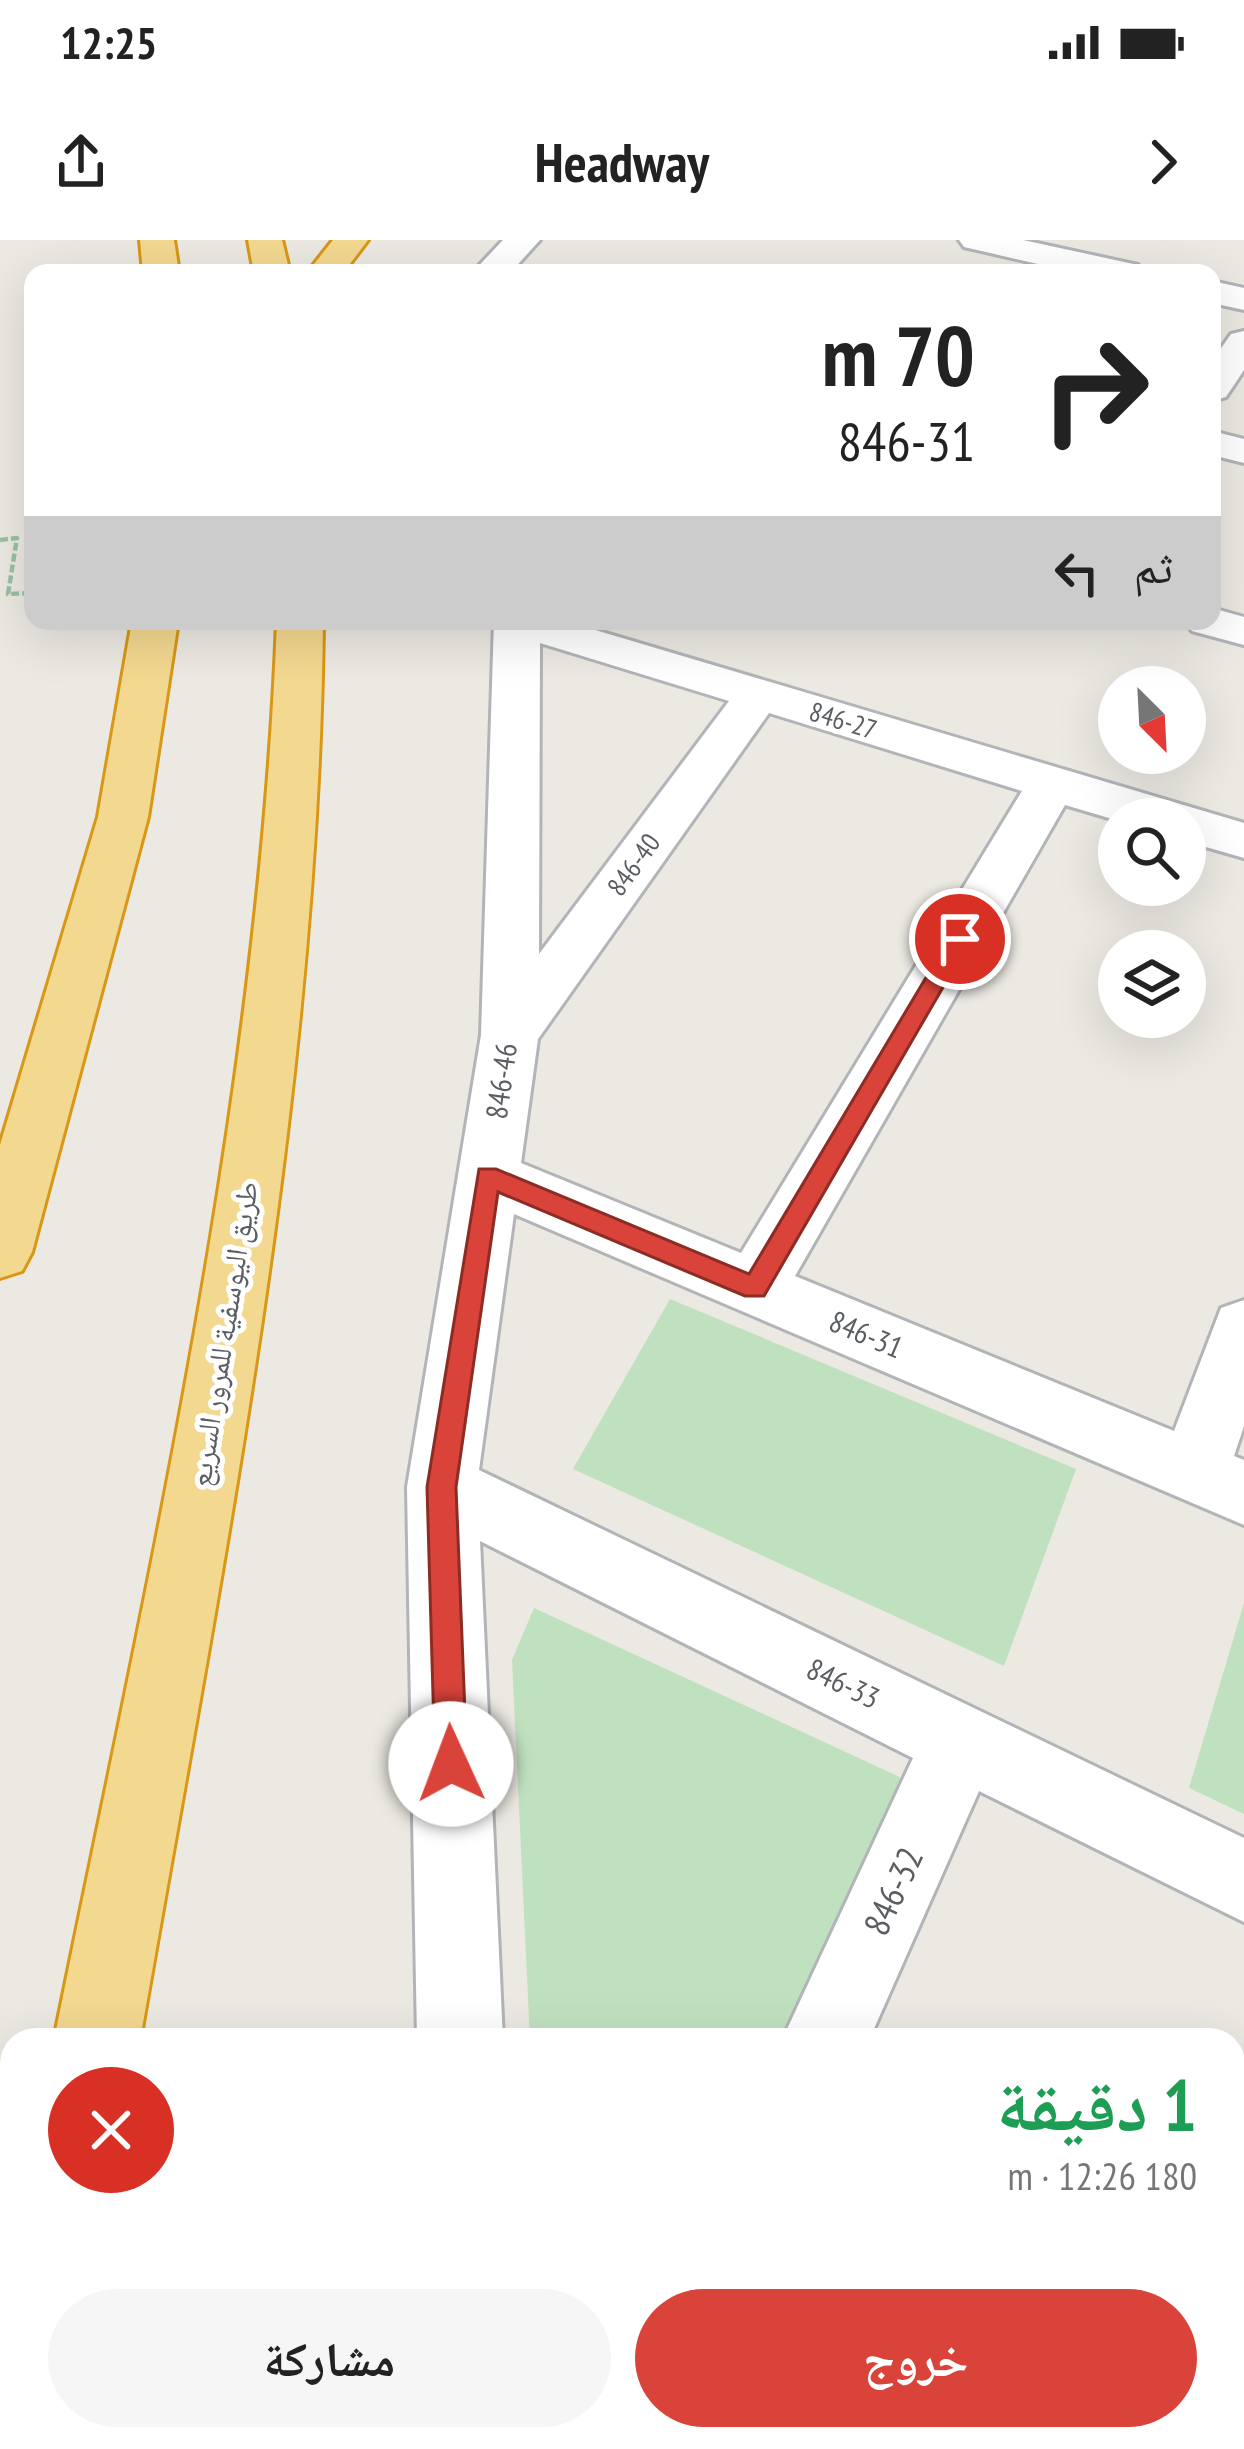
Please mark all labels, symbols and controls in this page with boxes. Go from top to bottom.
text: 12:25 [60,13,157,71]
text: Headway [535,127,709,197]
icon: share [48,129,114,195]
icon: forward [1130,129,1196,195]
text: 70 m [822,300,975,409]
icon: right [1017,312,1173,468]
text: 846-31 [838,406,975,476]
text: ثم [1134,537,1173,595]
icon: left [1044,540,1110,606]
north arrow [1098,666,1206,774]
map controls [1098,666,1206,1038]
street label: 846-27 [806,694,881,746]
button: search [1098,798,1206,906]
street label: 846-40 [599,827,667,902]
pin [909,888,1011,990]
icon: arrive [927,906,993,972]
button: layers [1098,930,1206,1038]
street label: 846-46 [476,1040,525,1121]
street label: طريق اليوسفية للمرور السريع [179,1178,267,1489]
street label: 846-31 [824,1301,909,1366]
street label: 846-33 [801,1648,886,1717]
position arrow [388,1701,514,1827]
street label: 846-32 [852,1839,933,1942]
text: 1 دقيقة [997,2058,1197,2151]
button: close [48,2067,174,2193]
text: 180 m · 12:26 [1008,2150,1197,2201]
button: مشاركة [48,2289,611,2427]
button: خروج [635,2289,1197,2427]

